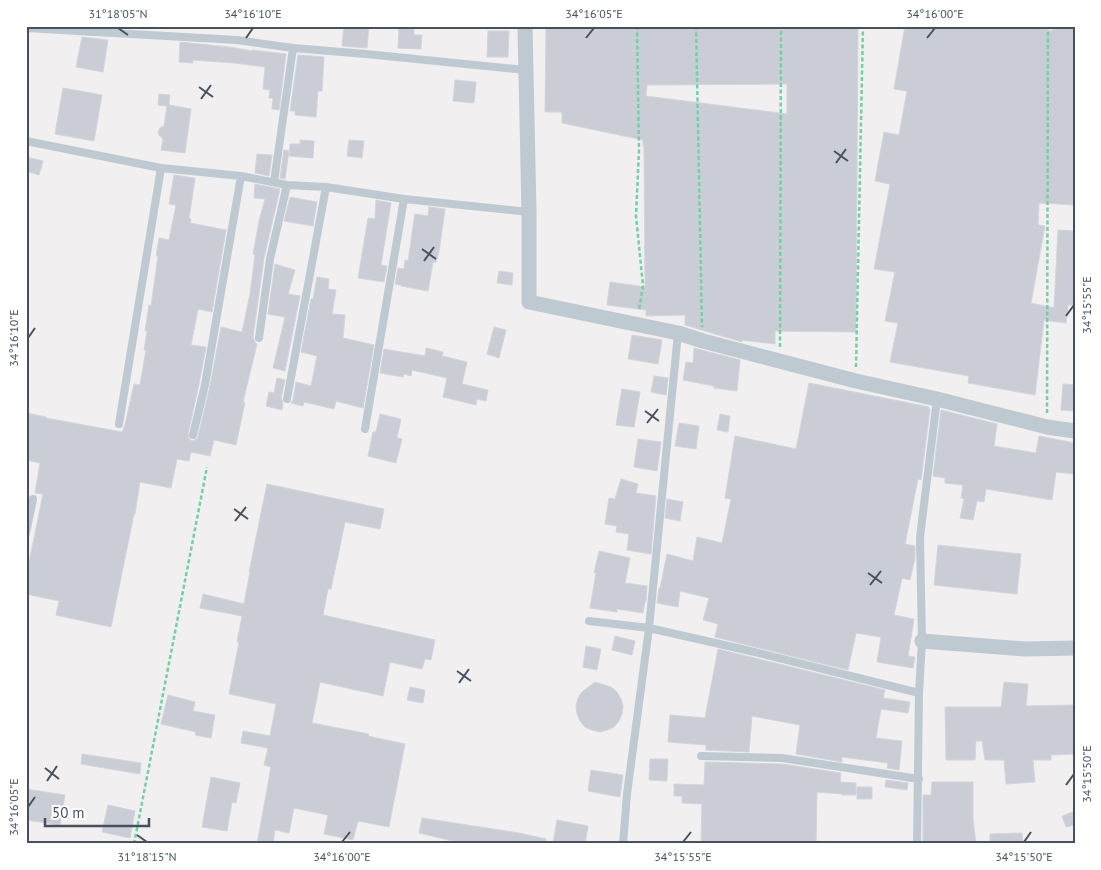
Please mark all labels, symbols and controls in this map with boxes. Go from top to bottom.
text: 31°18'05"N [88,6,148,21]
text: 34°16'10"E [224,6,282,21]
text: 34°16'05"E [565,6,623,21]
text: 34°16'00"E [906,6,964,21]
text: 34°15'55"E [1079,276,1094,334]
text: 34°16'10"E [6,309,21,367]
text: 34°15'50"E [1079,745,1094,803]
text: 34°16'05"E [6,778,21,836]
scale bar [45,795,149,827]
text: 50 m [52,803,85,822]
text: 31°18'15"N [117,849,177,864]
text: 34°16'00"E [313,849,371,864]
text: 34°15'55"E [654,849,712,864]
text: 34°15'50"E [995,849,1053,864]

